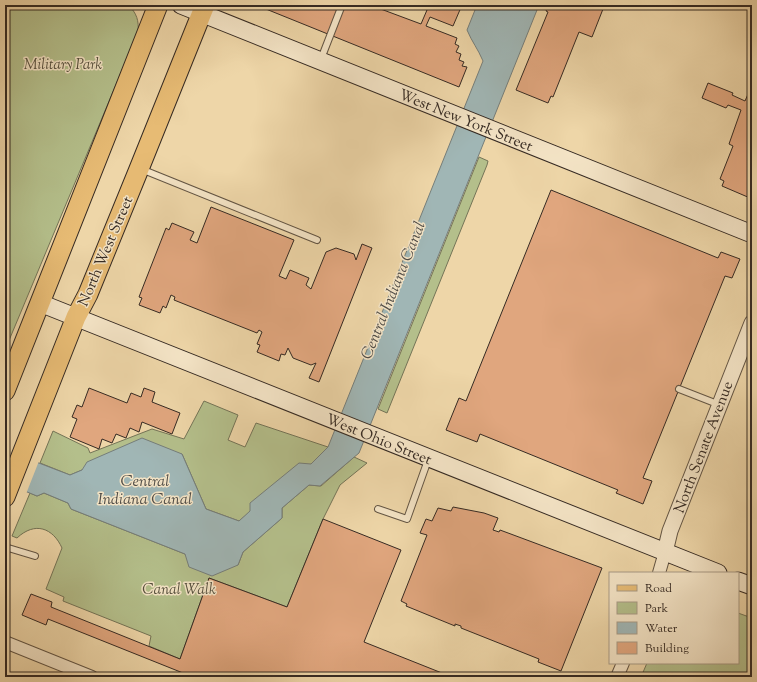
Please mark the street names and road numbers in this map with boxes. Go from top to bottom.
street label: West New York Street [395,85,535,158]
street label: North West Street [74,193,139,310]
street label: North Senate Avenue [670,379,739,517]
street label: West Ohio Street [322,410,434,471]

